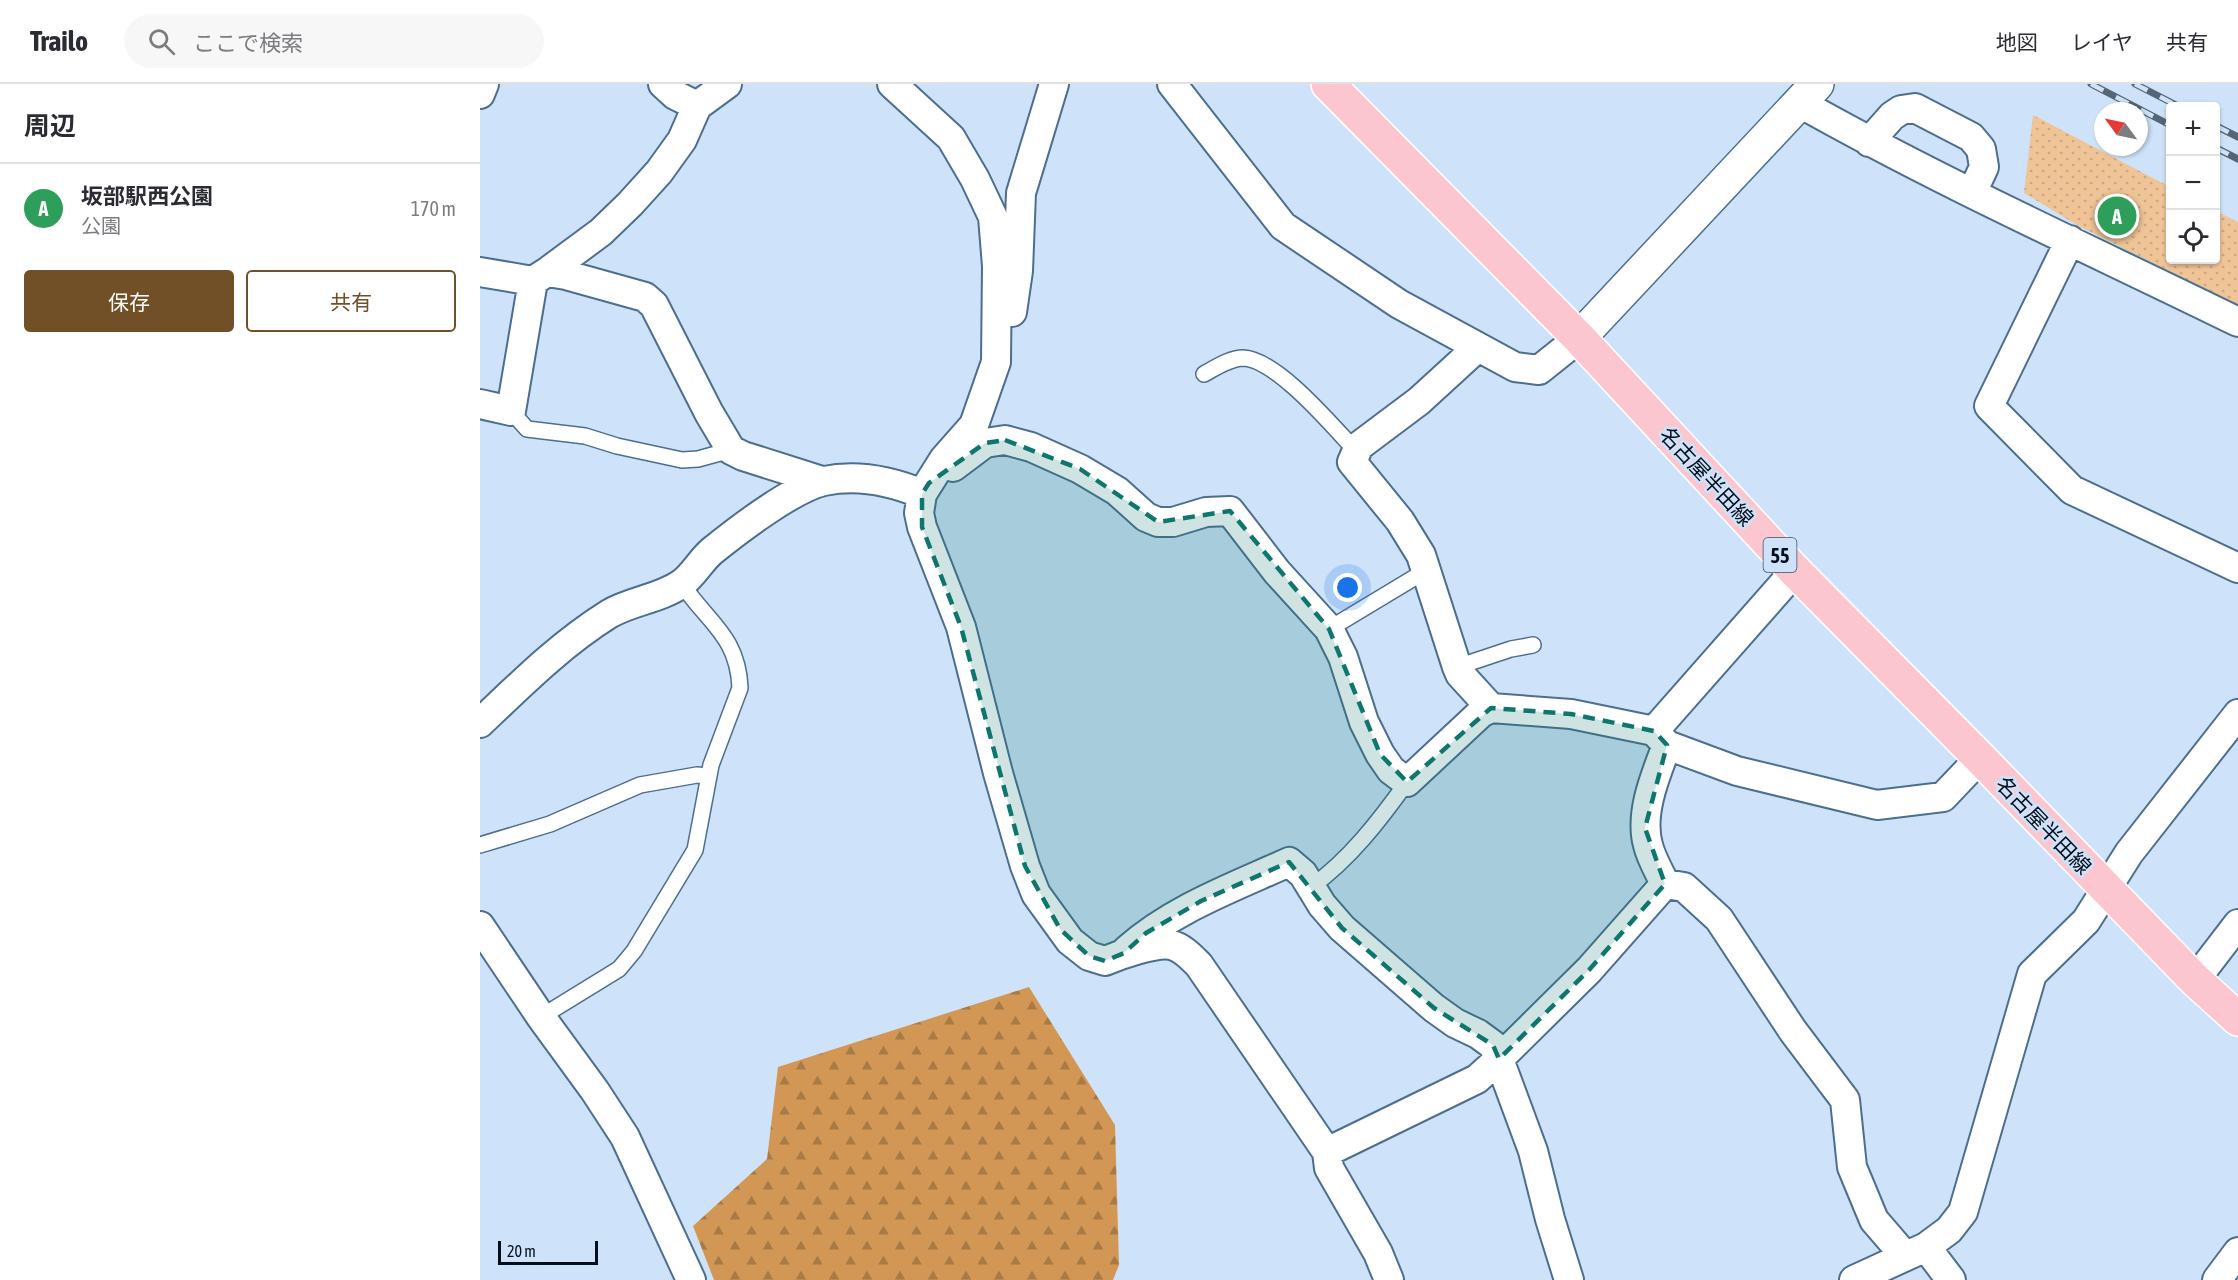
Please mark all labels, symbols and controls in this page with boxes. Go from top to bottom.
search box [124,14,544,68]
text: Trailo [30,25,88,57]
icon: search [145,25,178,58]
text: ここで検索 [193,30,303,56]
text: 地図 [1996,30,2038,54]
text: レイヤ [2071,30,2133,54]
text: 共有 [2166,30,2208,54]
north arrow [2094,102,2148,156]
map controls [2166,102,2220,264]
button: + [2166,102,2220,156]
text: 周辺 [24,111,76,141]
button: − [2166,156,2220,210]
text: 坂部駅西公園 [81,183,213,209]
pin: A [2098,194,2136,238]
text: A [39,197,48,220]
text: 170 m [411,197,456,220]
button: locate [2166,210,2220,264]
text: 公園 [81,214,121,237]
button: 保存 [24,270,234,332]
button: 共有 [246,270,456,332]
street label: 名古屋半田線 [1655,422,1759,530]
road number: 55 [1764,538,1796,572]
your location [1333,573,1362,602]
street label: 名古屋半田線 [1992,771,2096,879]
scale bar [498,1238,598,1266]
text: 20 m [507,1242,536,1260]

